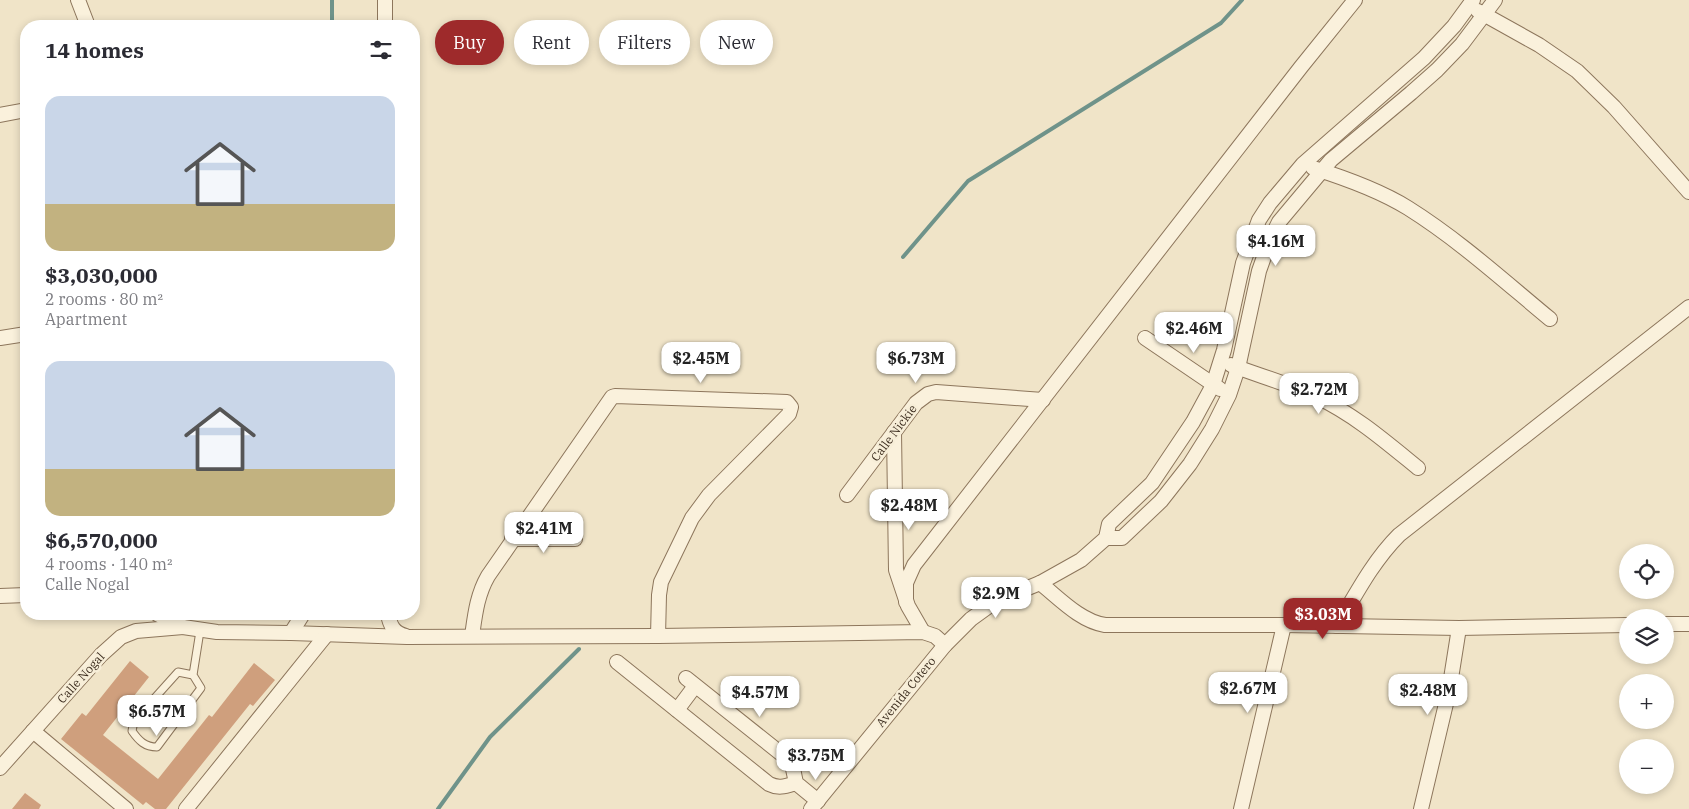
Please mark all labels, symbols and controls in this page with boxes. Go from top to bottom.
chip: Buy [435,20,504,65]
chip: Rent [514,20,589,65]
chip: Filters [599,20,690,65]
chip: New [700,20,773,65]
text: 14 homes [45,36,144,64]
icon: filters [367,36,395,64]
icon: home [175,129,265,219]
pin: $4.16M [1235,224,1317,267]
text: $4.16M [1247,231,1305,251]
text: $3,030,000 [45,261,158,289]
text: 2 rooms · 80 m² [45,289,163,309]
text: Apartment [45,309,127,329]
pin: $2.46M [1153,312,1235,354]
text: $2.46M [1165,318,1223,338]
pin: $2.45M [660,342,742,384]
pin: $6.73M [875,342,957,384]
text: $2.45M [672,348,730,368]
text: $6.73M [887,348,945,368]
pin: $2.72M [1278,372,1360,415]
text: $2.72M [1290,379,1348,399]
icon: home [175,394,265,484]
street label: Calle Nickie [867,401,920,464]
pin: $2.48M [868,488,950,531]
text: $2.48M [880,495,938,515]
pin: $2.41M [503,512,585,554]
text: $2.41M [515,518,573,538]
text: $6,570,000 [45,526,158,554]
map controls [1619,544,1674,794]
button: locate [1619,544,1674,599]
text: 4 rooms · 140 m² [45,554,173,574]
text: Calle Nogal [45,574,129,594]
pin: $2.9M [961,576,1031,619]
text: $2.9M [972,583,1020,603]
pin: $3.03M [1282,598,1364,640]
text: $3.03M [1294,604,1352,624]
button: layers [1619,609,1674,664]
street label: Calle Nogal [54,649,108,706]
street label: Avenida Cotero [873,653,939,730]
pin: $2.67M [1207,672,1289,714]
pin: $2.48M [1387,674,1469,716]
button: + [1619,674,1674,729]
pin: $4.57M [719,676,801,718]
text: $2.67M [1219,678,1277,698]
text: $2.48M [1399,680,1457,700]
text: $4.57M [731,682,789,702]
pin: $6.57M [116,694,198,737]
text: $6.57M [128,701,186,721]
pin: $3.75M [775,738,857,781]
button: − [1619,739,1674,794]
text: $3.75M [787,745,845,765]

